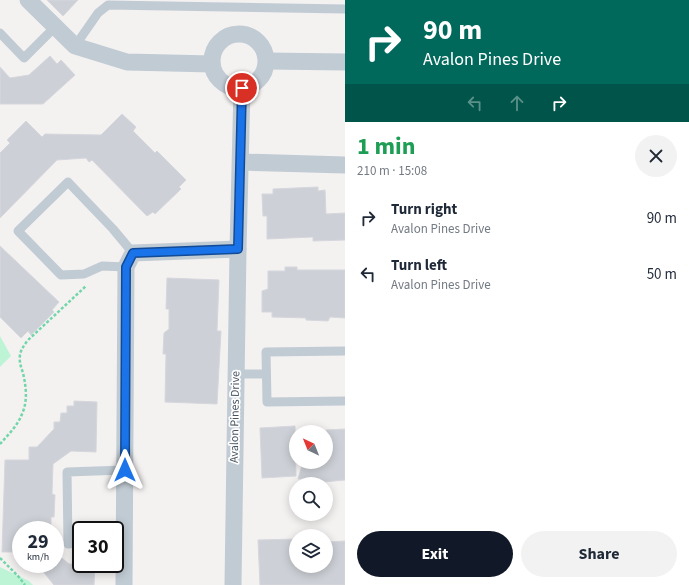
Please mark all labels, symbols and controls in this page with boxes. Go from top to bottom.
text: 90 m [423,10,482,50]
icon: right [357,16,409,68]
text: Avalon Pines Drive [423,47,561,72]
pin [225,71,259,105]
icon: arrive [231,77,253,99]
icon: left [464,92,486,114]
icon: ahead [506,92,528,114]
icon: right [548,92,570,114]
text: 1 min [357,129,415,164]
button: close [635,135,677,177]
text: 210 m · 15:08 [357,162,427,180]
text: Turn right [391,199,457,220]
icon: right [357,207,379,229]
text: 90 m [647,208,677,229]
text: Avalon Pines Drive [391,220,491,238]
text: Turn left [391,255,447,276]
icon: left [357,263,379,285]
text: 50 m [647,264,677,285]
text: Avalon Pines Drive [391,276,491,294]
street label: Avalon Pines Drive [226,371,244,463]
north arrow [289,425,333,469]
map controls [289,425,333,573]
position arrow [104,449,146,491]
button: search [289,477,333,521]
speed limit sign: 30 [72,521,124,573]
text: 29 [27,528,49,556]
button: layers [289,529,333,573]
button: Exit [357,531,513,577]
button: Share [521,531,677,577]
text: km/h [27,550,49,564]

